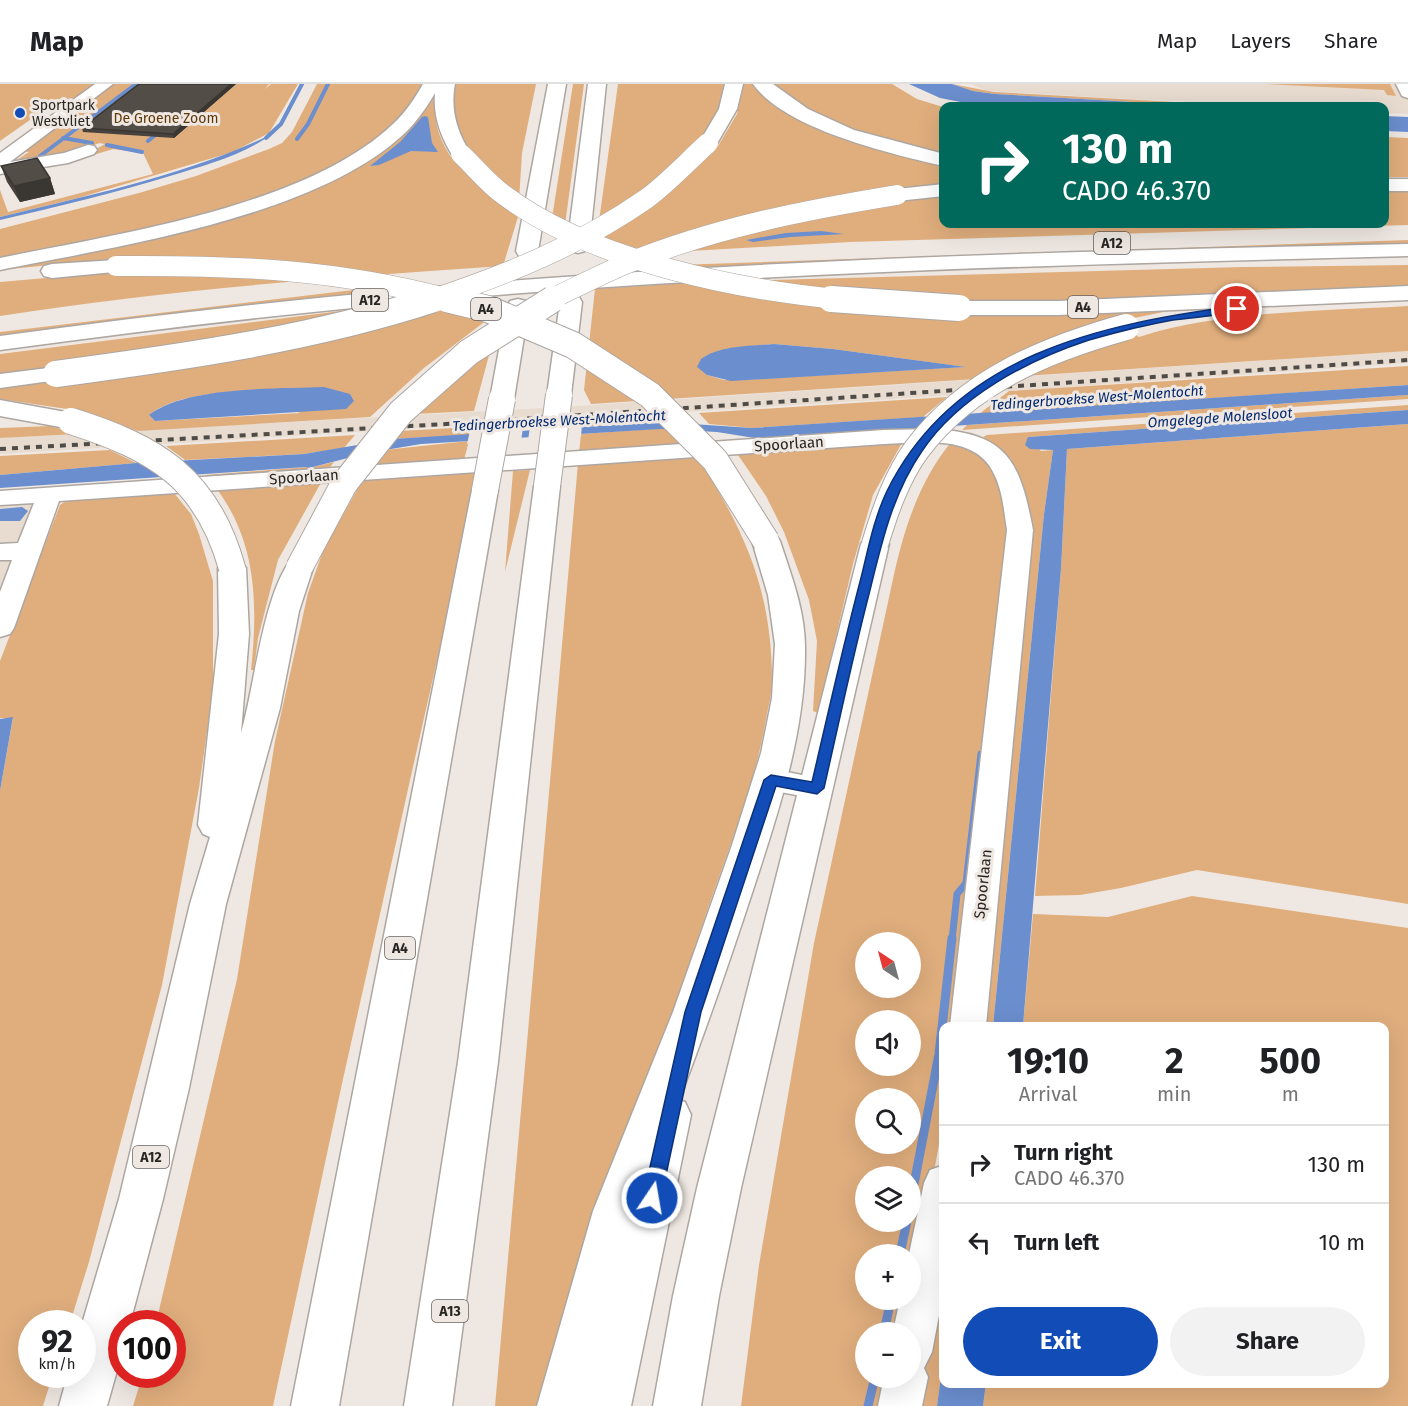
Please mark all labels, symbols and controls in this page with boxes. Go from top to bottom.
text: Map [30,25,84,58]
text: Map [1157,28,1197,54]
text: Layers [1230,28,1291,54]
text: Share [1324,28,1378,54]
place label: Sportpark Westvliet [32,97,96,130]
marker: Sportpark Westvliet [13,106,27,120]
park label: De Groene Zoom [114,110,218,127]
text: 130 m [1062,124,1173,174]
icon: right [963,126,1041,204]
text: CADO 46.370 [1062,175,1211,207]
road number: A12 [1094,232,1130,254]
pin [1211,283,1262,334]
road number: A12 [352,289,388,311]
icon: arrive [1220,292,1253,325]
road number: A4 [1068,296,1098,318]
road number: A4 [471,298,501,320]
water label: Tedingerbroekse West-Molentocht [990,382,1204,414]
water label: Omgelegde Molensloot [1147,404,1293,432]
water label: Tedingerbroekse West-Molentocht [452,407,666,435]
street label: Spoorlaan [754,433,824,455]
street label: Spoorlaan [269,466,339,488]
street label: Spoorlaan [970,848,996,920]
north arrow [855,932,921,998]
map controls [855,932,921,1388]
road number: A4 [385,937,415,959]
button: sound [855,1010,921,1076]
text: 19:10 [1007,1039,1089,1083]
text: 2 [1165,1039,1184,1083]
text: 500 [1260,1039,1321,1083]
text: Arrival [1019,1082,1077,1106]
text: min [1157,1082,1192,1106]
text: m [1282,1082,1299,1106]
button: search [855,1088,921,1154]
text: Turn right [1014,1139,1113,1166]
road number: A12 [133,1146,169,1168]
icon: right [963,1148,996,1181]
text: 130 m [1308,1151,1365,1178]
position arrow [620,1166,684,1230]
button: layers [855,1166,921,1232]
text: CADO 46.370 [1014,1166,1125,1190]
icon: left [963,1226,996,1259]
text: Turn left [1014,1229,1099,1256]
text: 10 m [1319,1229,1365,1256]
button: + [855,1244,921,1310]
road number: A13 [432,1300,468,1322]
button: Exit [963,1307,1158,1376]
button: Share [1170,1307,1365,1376]
speed limit sign: 100 [108,1310,186,1388]
button: − [855,1322,921,1388]
text: 92 [41,1324,73,1360]
text: km/h [38,1355,76,1373]

